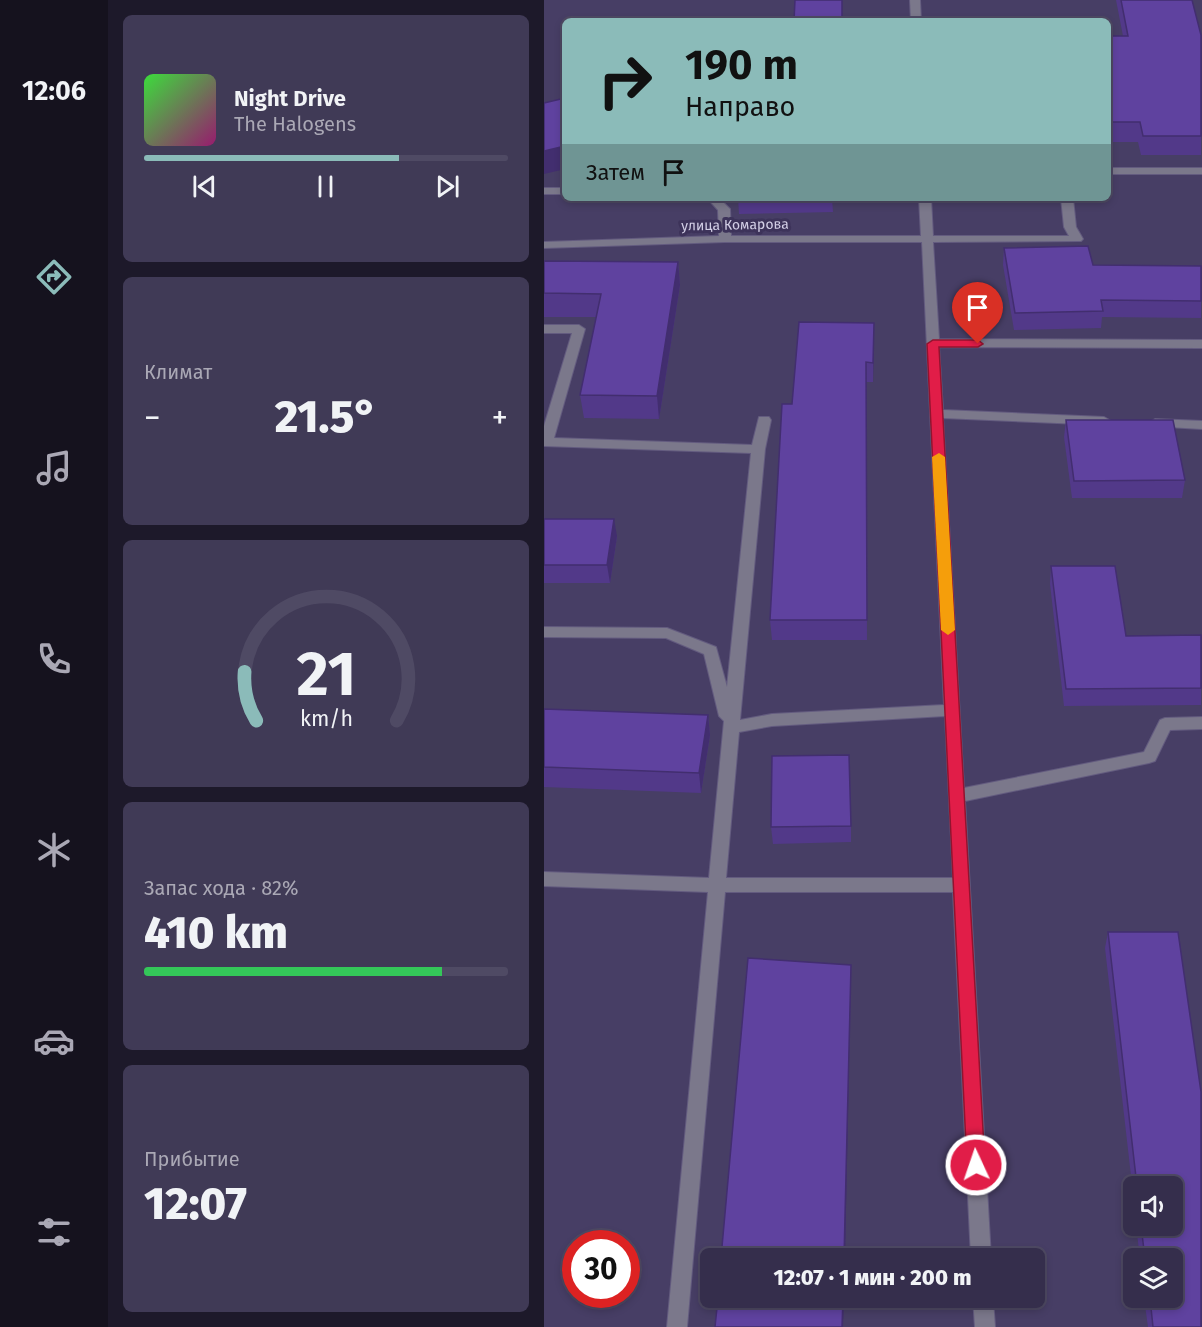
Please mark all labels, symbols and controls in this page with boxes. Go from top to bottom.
text: 190 m [685,40,798,90]
icon: right [586,42,664,120]
text: 12:06 [22,75,86,107]
text: Night Drive [234,85,346,112]
text: Направо [685,91,795,123]
text: The Halogens [234,112,356,136]
icon: arrive [657,156,690,189]
text: Затем [586,159,645,186]
icon: previous [188,170,221,203]
icon: pause [309,170,342,203]
icon: next [431,170,464,203]
street label: улица Комарова [681,216,789,234]
icon: directions [33,256,75,298]
pin [952,282,1003,344]
icon: arrive [961,291,994,324]
text: Климат [144,360,212,384]
text: 21.5° [275,390,377,444]
text: − [144,398,161,438]
text: + [492,398,508,438]
icon: music [33,447,75,489]
text: 21 [296,637,356,712]
icon: phone [33,638,75,680]
text: km/h [299,706,353,732]
icon: climate [33,829,75,871]
text: Запас хода · 82% [144,876,299,900]
text: 410 km [144,906,288,960]
icon: car [33,1020,75,1062]
position arrow [944,1133,1008,1197]
text: Прибытие [144,1147,240,1171]
map controls [1123,1176,1183,1308]
button: sound [1123,1176,1183,1236]
text: 12:07 [144,1177,247,1231]
icon: filters [33,1211,75,1253]
speed limit sign: 30 [562,1230,640,1308]
button: layers [1123,1248,1183,1308]
text: 12:07 · 1 мин · 200 m [773,1264,972,1291]

